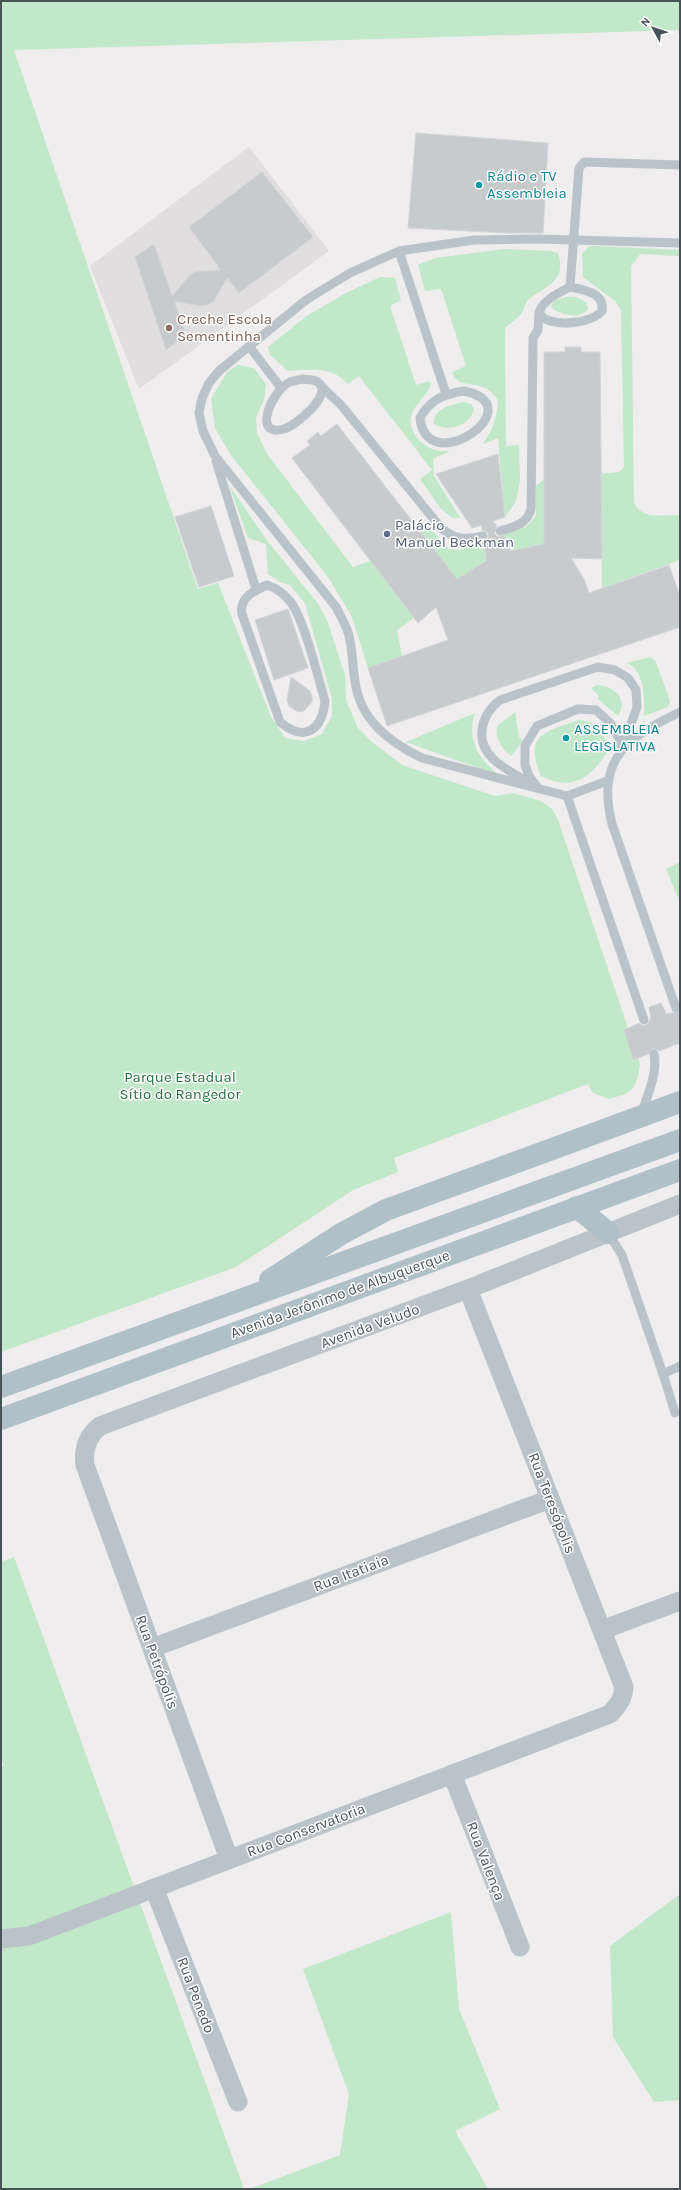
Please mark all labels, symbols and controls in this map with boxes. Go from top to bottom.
north arrow [633,8,673,48]
text: N [638,15,653,29]
place label: Rádio e TV Assembleia [487,167,567,202]
marker: Rádio e TV Assembleia [474,180,484,190]
place label: Creche Escola Sementinha [177,310,272,345]
marker: Creche Escola Sementinha [164,323,174,333]
place label: Palácio Manuel Beckman [395,516,514,551]
marker: Palácio Manuel Beckman [382,529,392,539]
place label: ASSEMBLEIA LEGISLATIVA [574,720,660,755]
marker: ASSEMBLEIA LEGISLATIVA [561,733,571,743]
park label: Parque Estadual Sítio do Rangedor [119,1068,241,1103]
street label: Avenida Jerônimo de Albuquerque [228,1246,452,1342]
street label: Avenida Veludo [318,1300,422,1352]
street label: Rua Teresópolis [524,1450,580,1556]
street label: Rua Itatiaia [311,1550,391,1596]
street label: Rua Petrópolis [132,1612,182,1712]
street label: Rua Conservatoria [244,1799,368,1861]
street label: Rua Valença [463,1819,509,1903]
street label: Rua Penedo [173,1954,219,2036]

